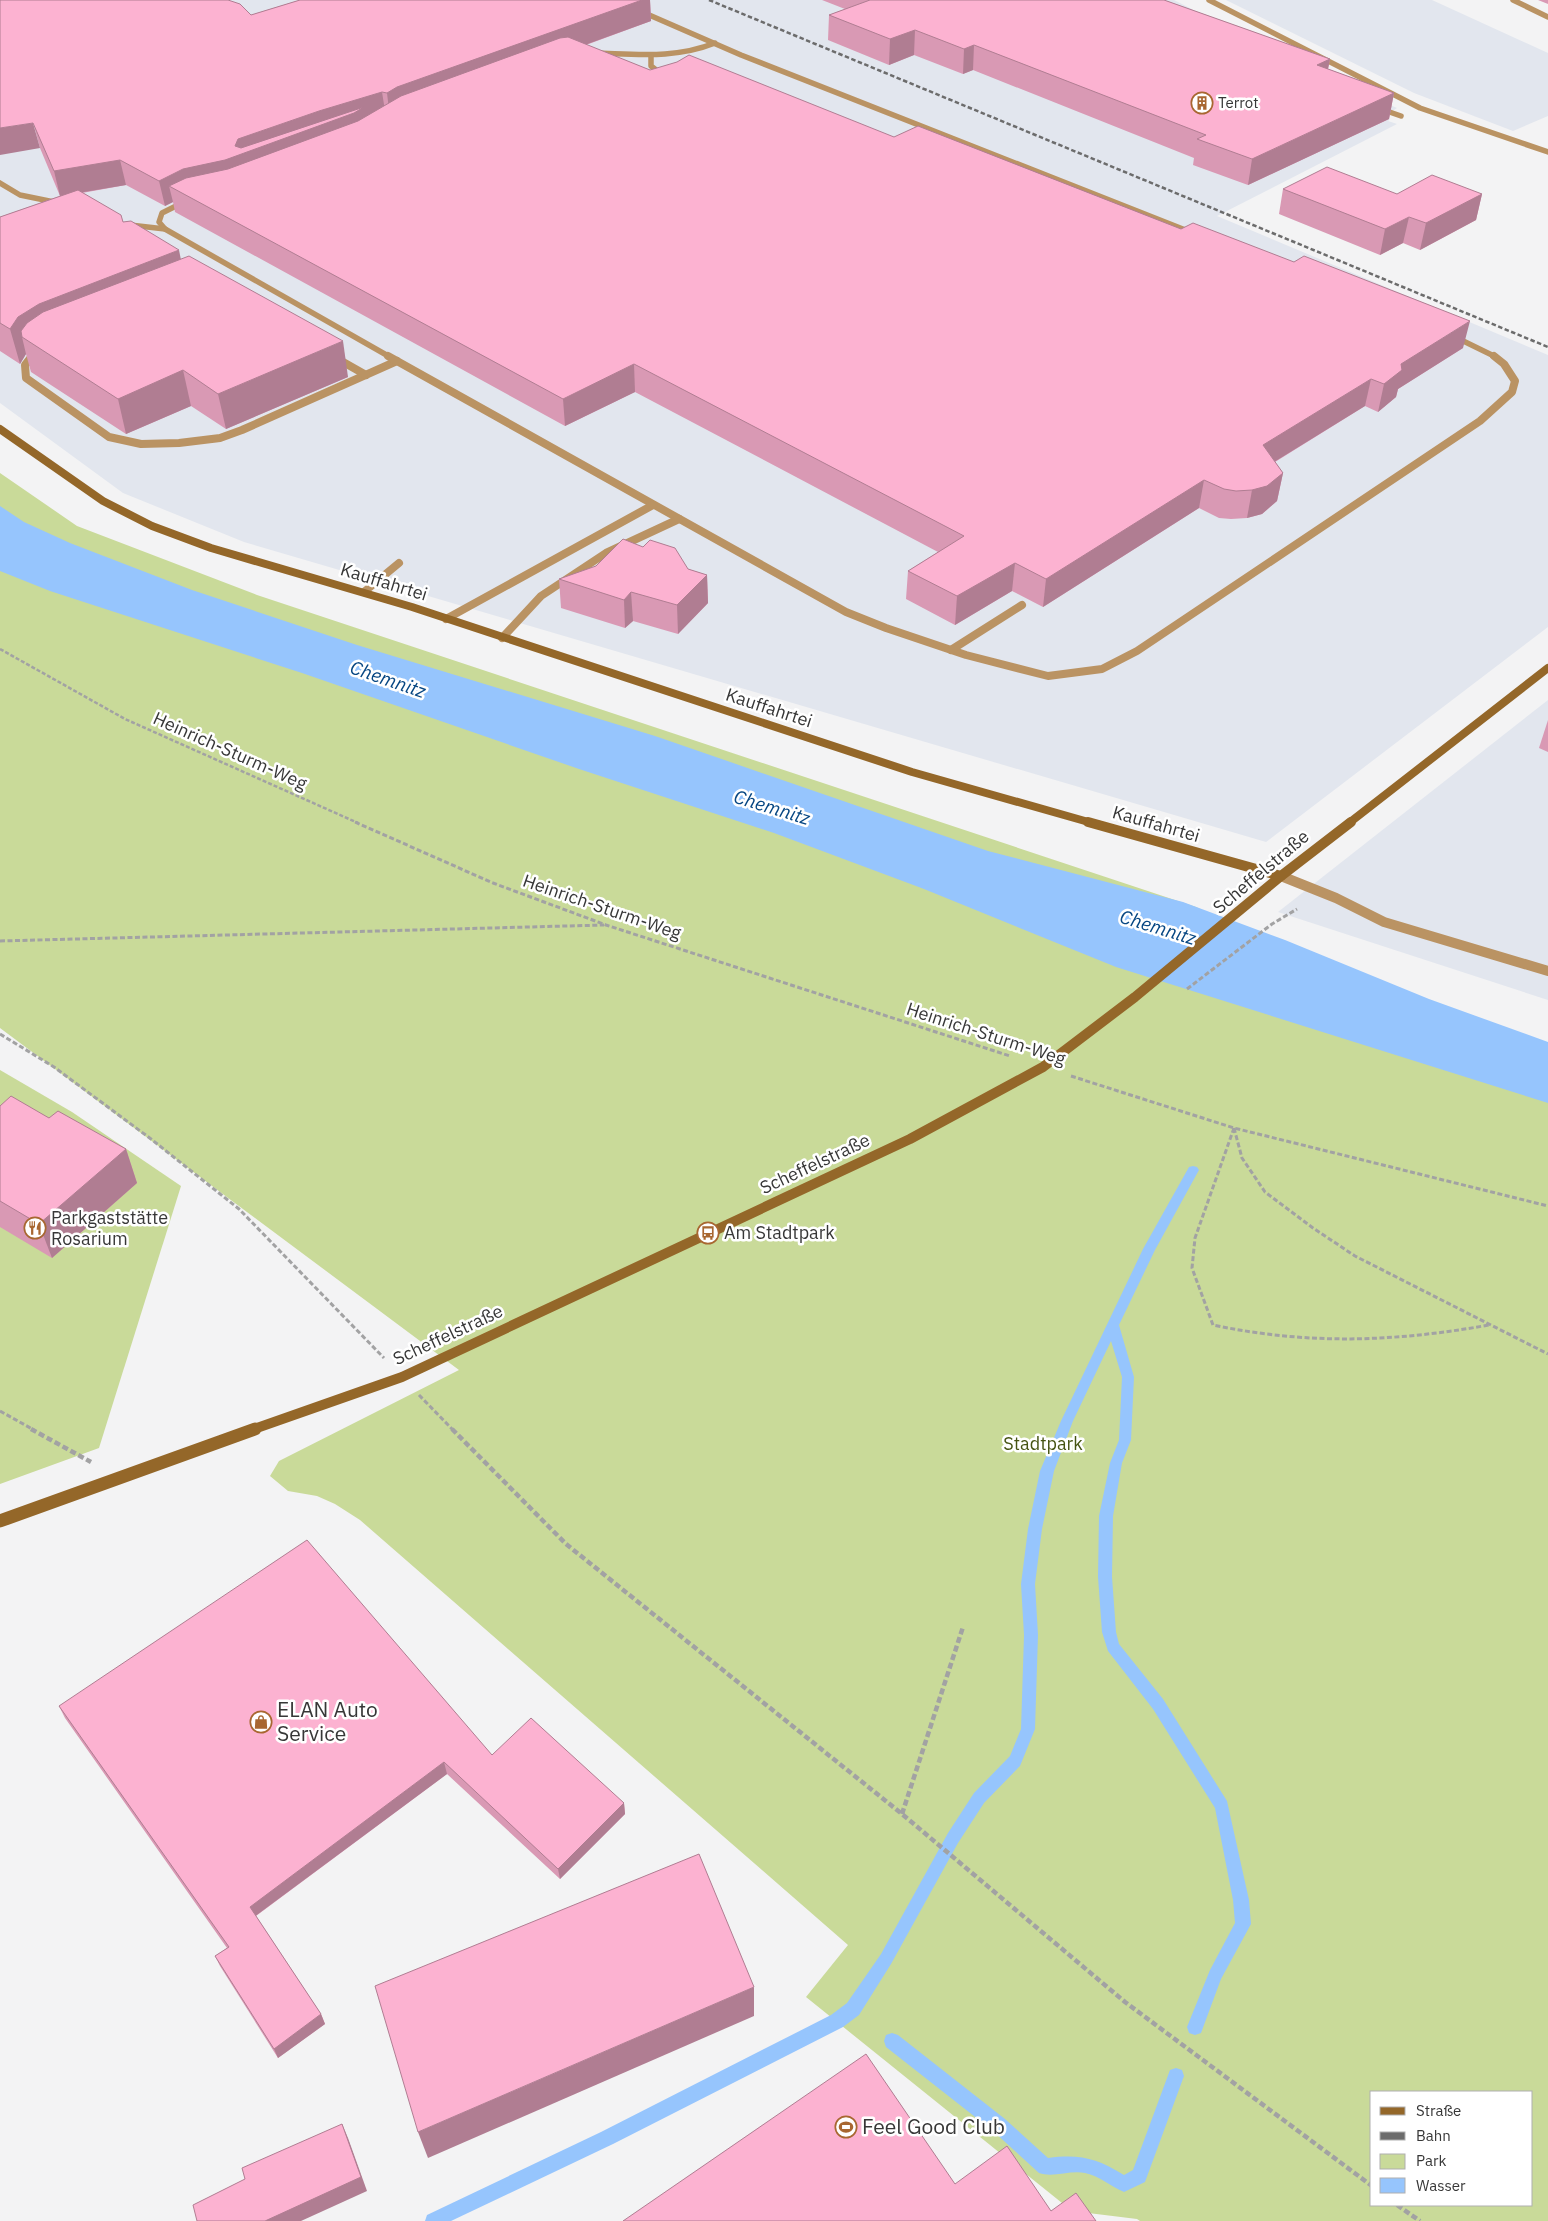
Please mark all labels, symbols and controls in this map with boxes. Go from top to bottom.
building icon: Terrot [1190,91,1214,115]
place label: Terrot [1218,93,1258,112]
street label: Kauffahrtei [338,557,430,606]
water label: Chemnitz [347,655,429,703]
street label: Kauffahrtei [723,683,815,732]
street label: Heinrich-Sturm-Weg [150,706,311,795]
water label: Chemnitz [731,784,813,830]
street label: Kauffahrtei [1110,800,1202,847]
street label: Scheffelstraße [1208,825,1314,919]
street label: Heinrich-Sturm-Weg [520,869,685,945]
water label: Chemnitz [1117,904,1199,950]
street label: Heinrich-Sturm-Weg [904,997,1069,1070]
street label: Scheffelstraße [756,1128,873,1199]
place label: Parkgaststätte Rosarium [51,1206,168,1250]
restaurant icon: Parkgaststätte Rosarium [23,1216,47,1240]
bus stop icon: Am Stadtpark [696,1221,720,1245]
place label: Am Stadtpark [724,1221,835,1244]
street label: Scheffelstraße [389,1299,506,1370]
park label: Stadtpark [1003,1432,1083,1455]
place label: ELAN Auto Service [277,1695,378,1747]
shop icon: ELAN Auto Service [249,1710,273,1734]
legend [1370,2091,1533,2206]
text: Straße [1416,2101,1461,2120]
place label: Feel Good Club [862,2112,1005,2140]
sports icon: Feel Good Club [834,2115,858,2139]
text: Bahn [1416,2126,1451,2145]
text: Park [1416,2151,1446,2170]
text: Wasser [1416,2176,1466,2195]

